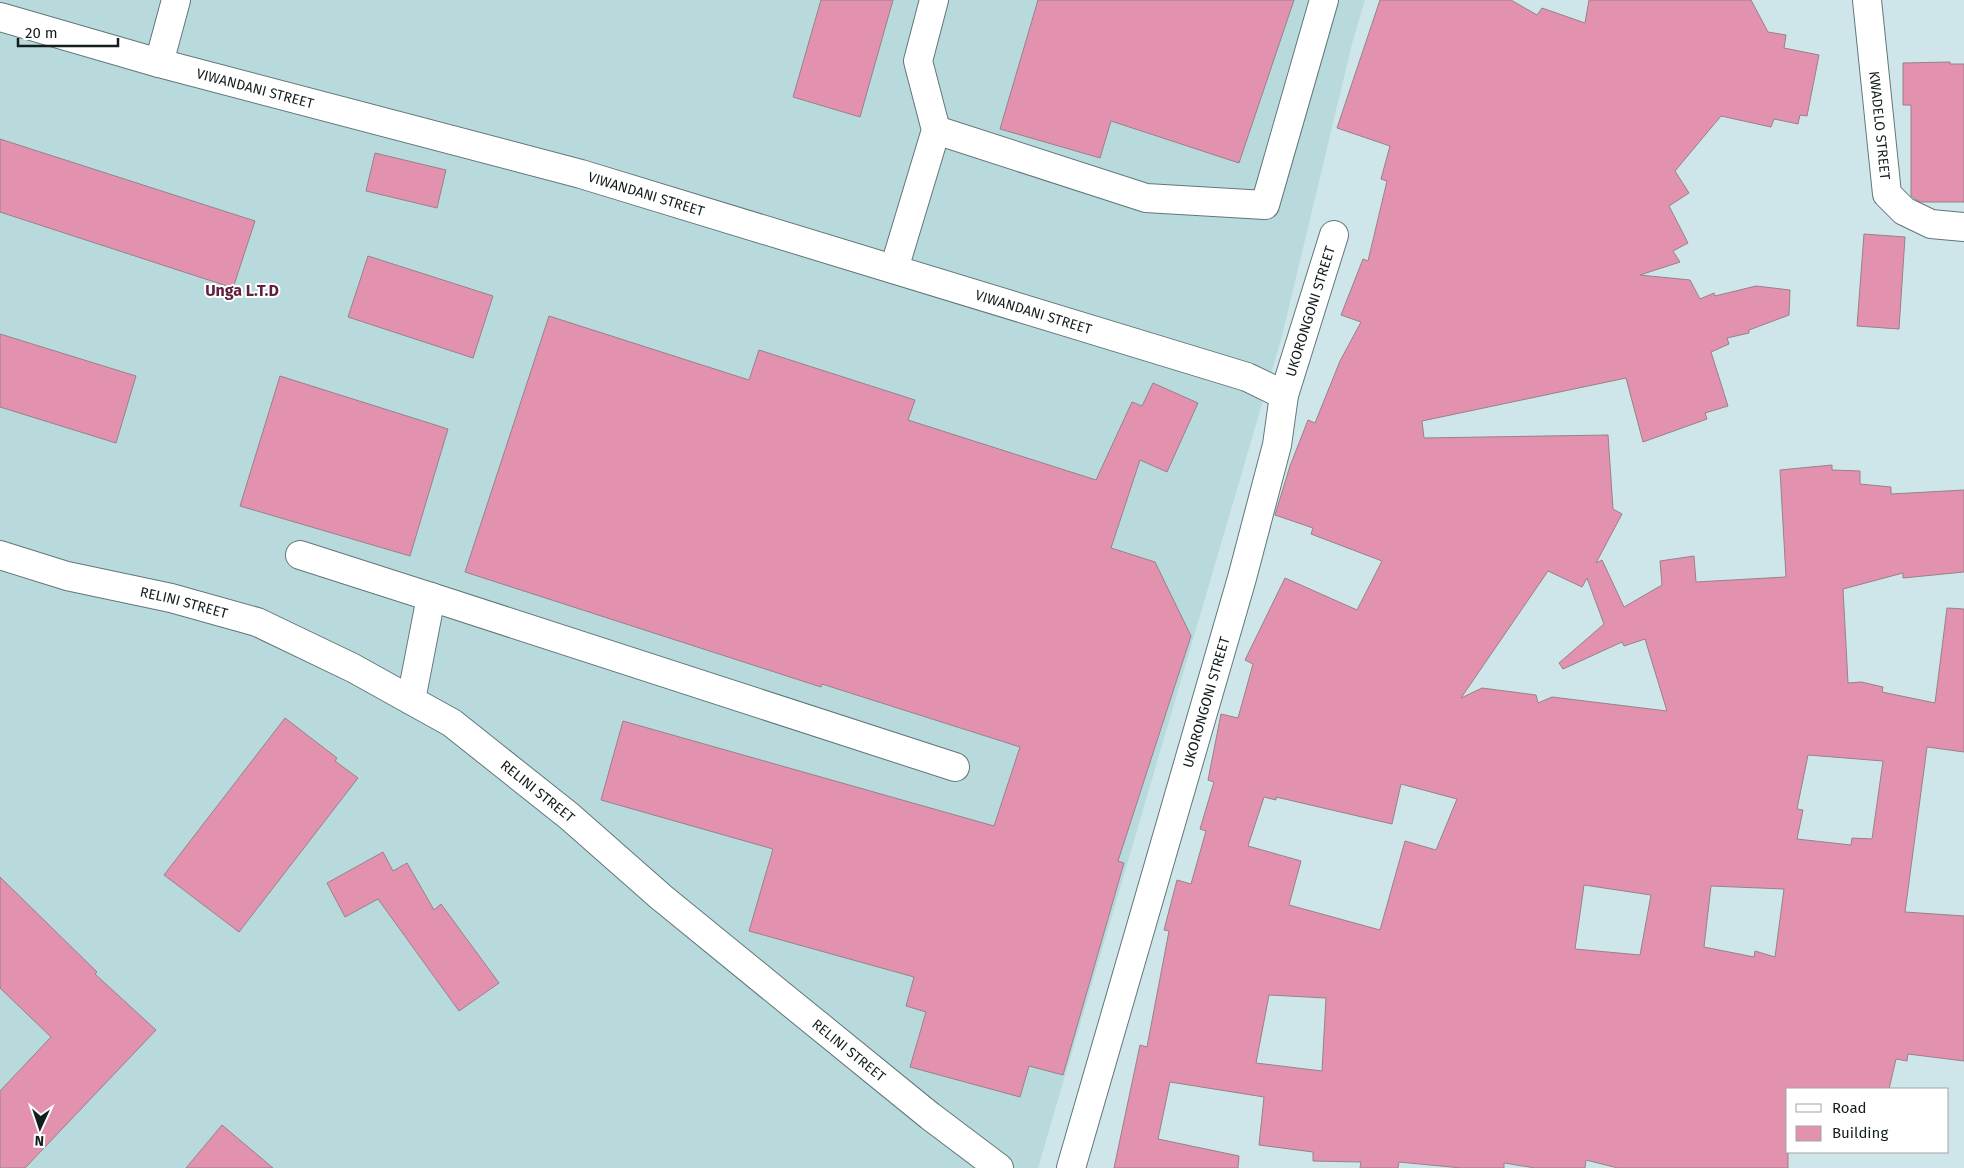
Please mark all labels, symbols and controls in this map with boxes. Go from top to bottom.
scale bar [18,15,118,47]
text: 20 m [25,24,58,42]
street label: VIWANDANI STREET [195,65,316,113]
street label: KWADELO STREET [1865,70,1894,181]
street label: VIWANDANI STREET [586,169,707,220]
street label: UKORONGONI STREET [1282,243,1339,379]
district label: Unga L.T.D [205,281,279,300]
street label: VIWANDANI STREET [973,287,1094,338]
street label: RELINI STREET [138,584,230,623]
street label: UKORONGONI STREET [1179,634,1234,770]
street label: RELINI STREET [497,757,579,827]
street label: RELINI STREET [808,1016,889,1086]
legend [1786,1088,1949,1153]
text: Road [1832,1099,1867,1117]
north arrow [15,1103,65,1153]
text: Building [1832,1124,1888,1142]
text: N [34,1132,44,1149]

